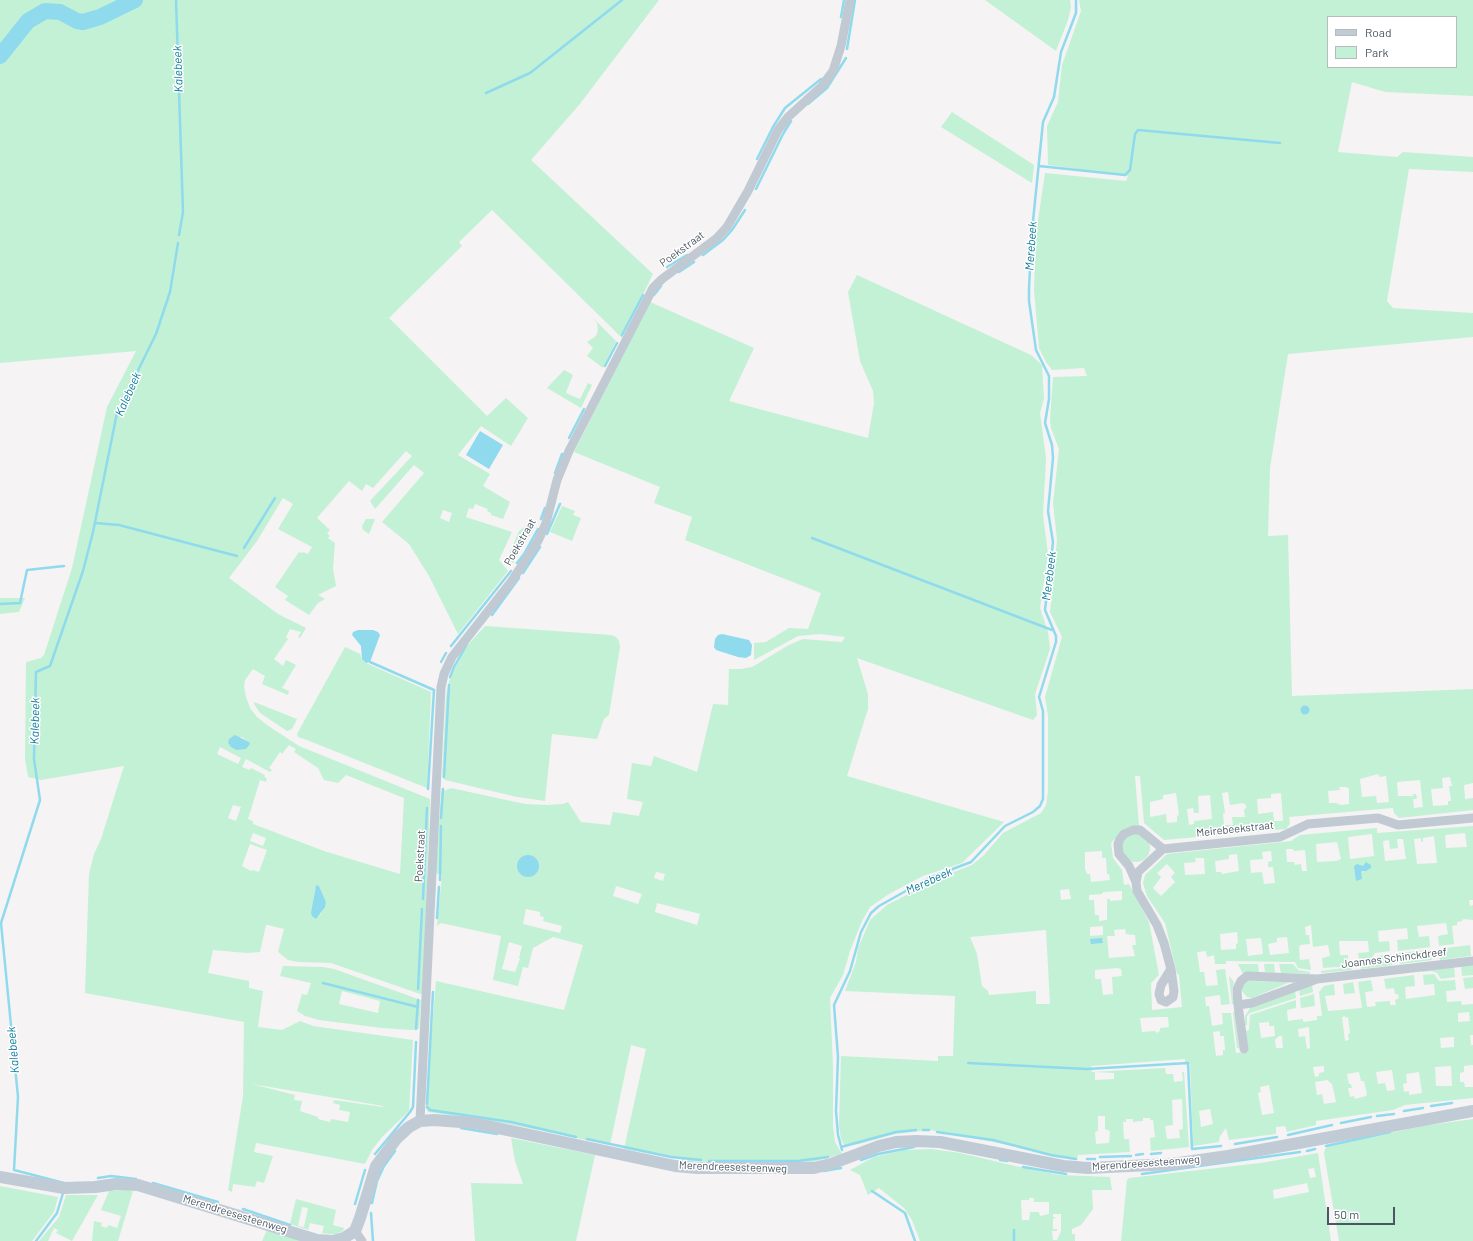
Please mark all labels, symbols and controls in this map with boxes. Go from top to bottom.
legend [1327,16,1457,68]
text: Road [1365,25,1392,39]
water label: Kalebeek [170,45,186,93]
text: Park [1365,45,1389,59]
water label: Merebeek [1022,221,1040,271]
street label: Poekstraat [657,228,707,270]
water label: Kalebeek [112,370,144,418]
street label: Poekstraat [501,516,539,568]
water label: Merebeek [1039,551,1059,601]
water label: Kalebeek [27,698,43,744]
street label: Meirebeekstraat [1196,818,1274,840]
street label: Poekstraat [412,830,428,882]
water label: Merebeek [904,864,954,898]
street label: Joannes Schinckdreef [1340,945,1448,971]
water label: Kalebeek [4,1026,22,1074]
street label: Merendreesesteenweg [1092,1153,1200,1173]
street label: Merendreesesteenweg [679,1159,787,1175]
street label: Merendreesesteenweg [181,1192,289,1236]
scale bar [1329,1199,1397,1225]
text: 50 m [1334,1207,1359,1221]

